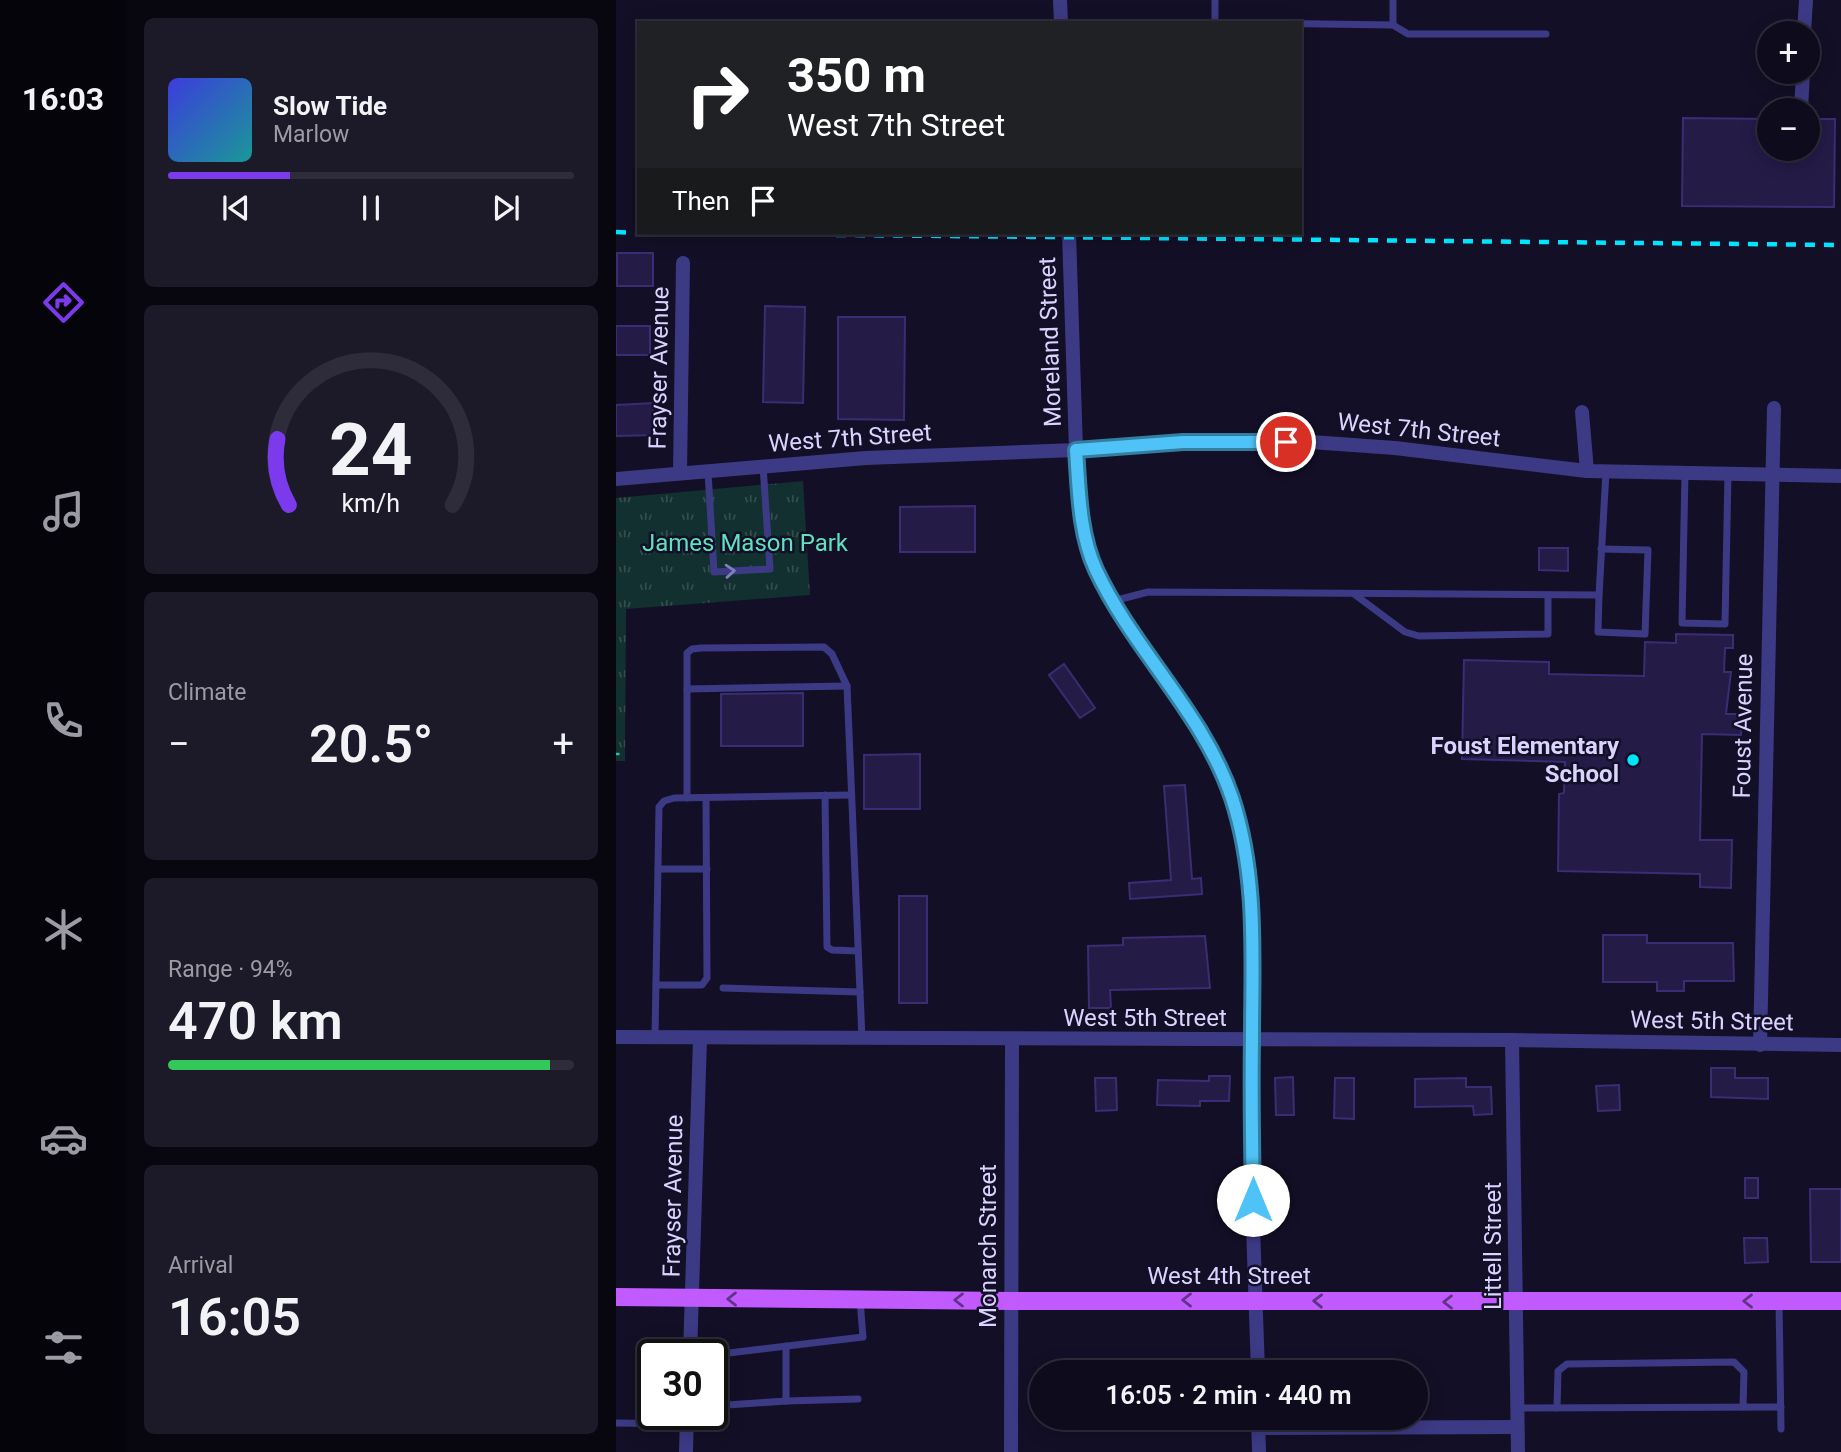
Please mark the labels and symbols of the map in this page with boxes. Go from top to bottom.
street label: Moreland Street [1033,256,1067,428]
street label: Frayser Avenue [644,286,674,450]
street label: West 7th Street [1336,408,1502,452]
pin [1256,412,1316,472]
street label: West 7th Street [767,418,933,458]
park label: James Mason Park [642,529,849,557]
one-way arrow [725,564,736,579]
street label: Foust Avenue [1728,653,1758,799]
place label: Foust Elementary School [1431,732,1620,788]
marker: Foust Elementary School [1625,752,1641,768]
street label: West 5th Street [1063,1004,1227,1032]
street label: West 5th Street [1630,1006,1794,1036]
street label: Frayser Avenue [658,1114,688,1278]
position arrow [1216,1163,1290,1237]
street label: Monarch Street [974,1164,1002,1328]
street label: Littell Street [1479,1182,1507,1310]
street label: West 4th Street [1147,1262,1311,1290]
one-way arrow [726,1291,737,1306]
one-way arrow [953,1292,964,1308]
one-way arrow [1181,1292,1191,1308]
one-way arrow [1312,1293,1322,1309]
one-way arrow [1743,1293,1753,1309]
one-way arrow [1443,1294,1453,1310]
speed limit sign: 30 [637,1339,728,1430]

